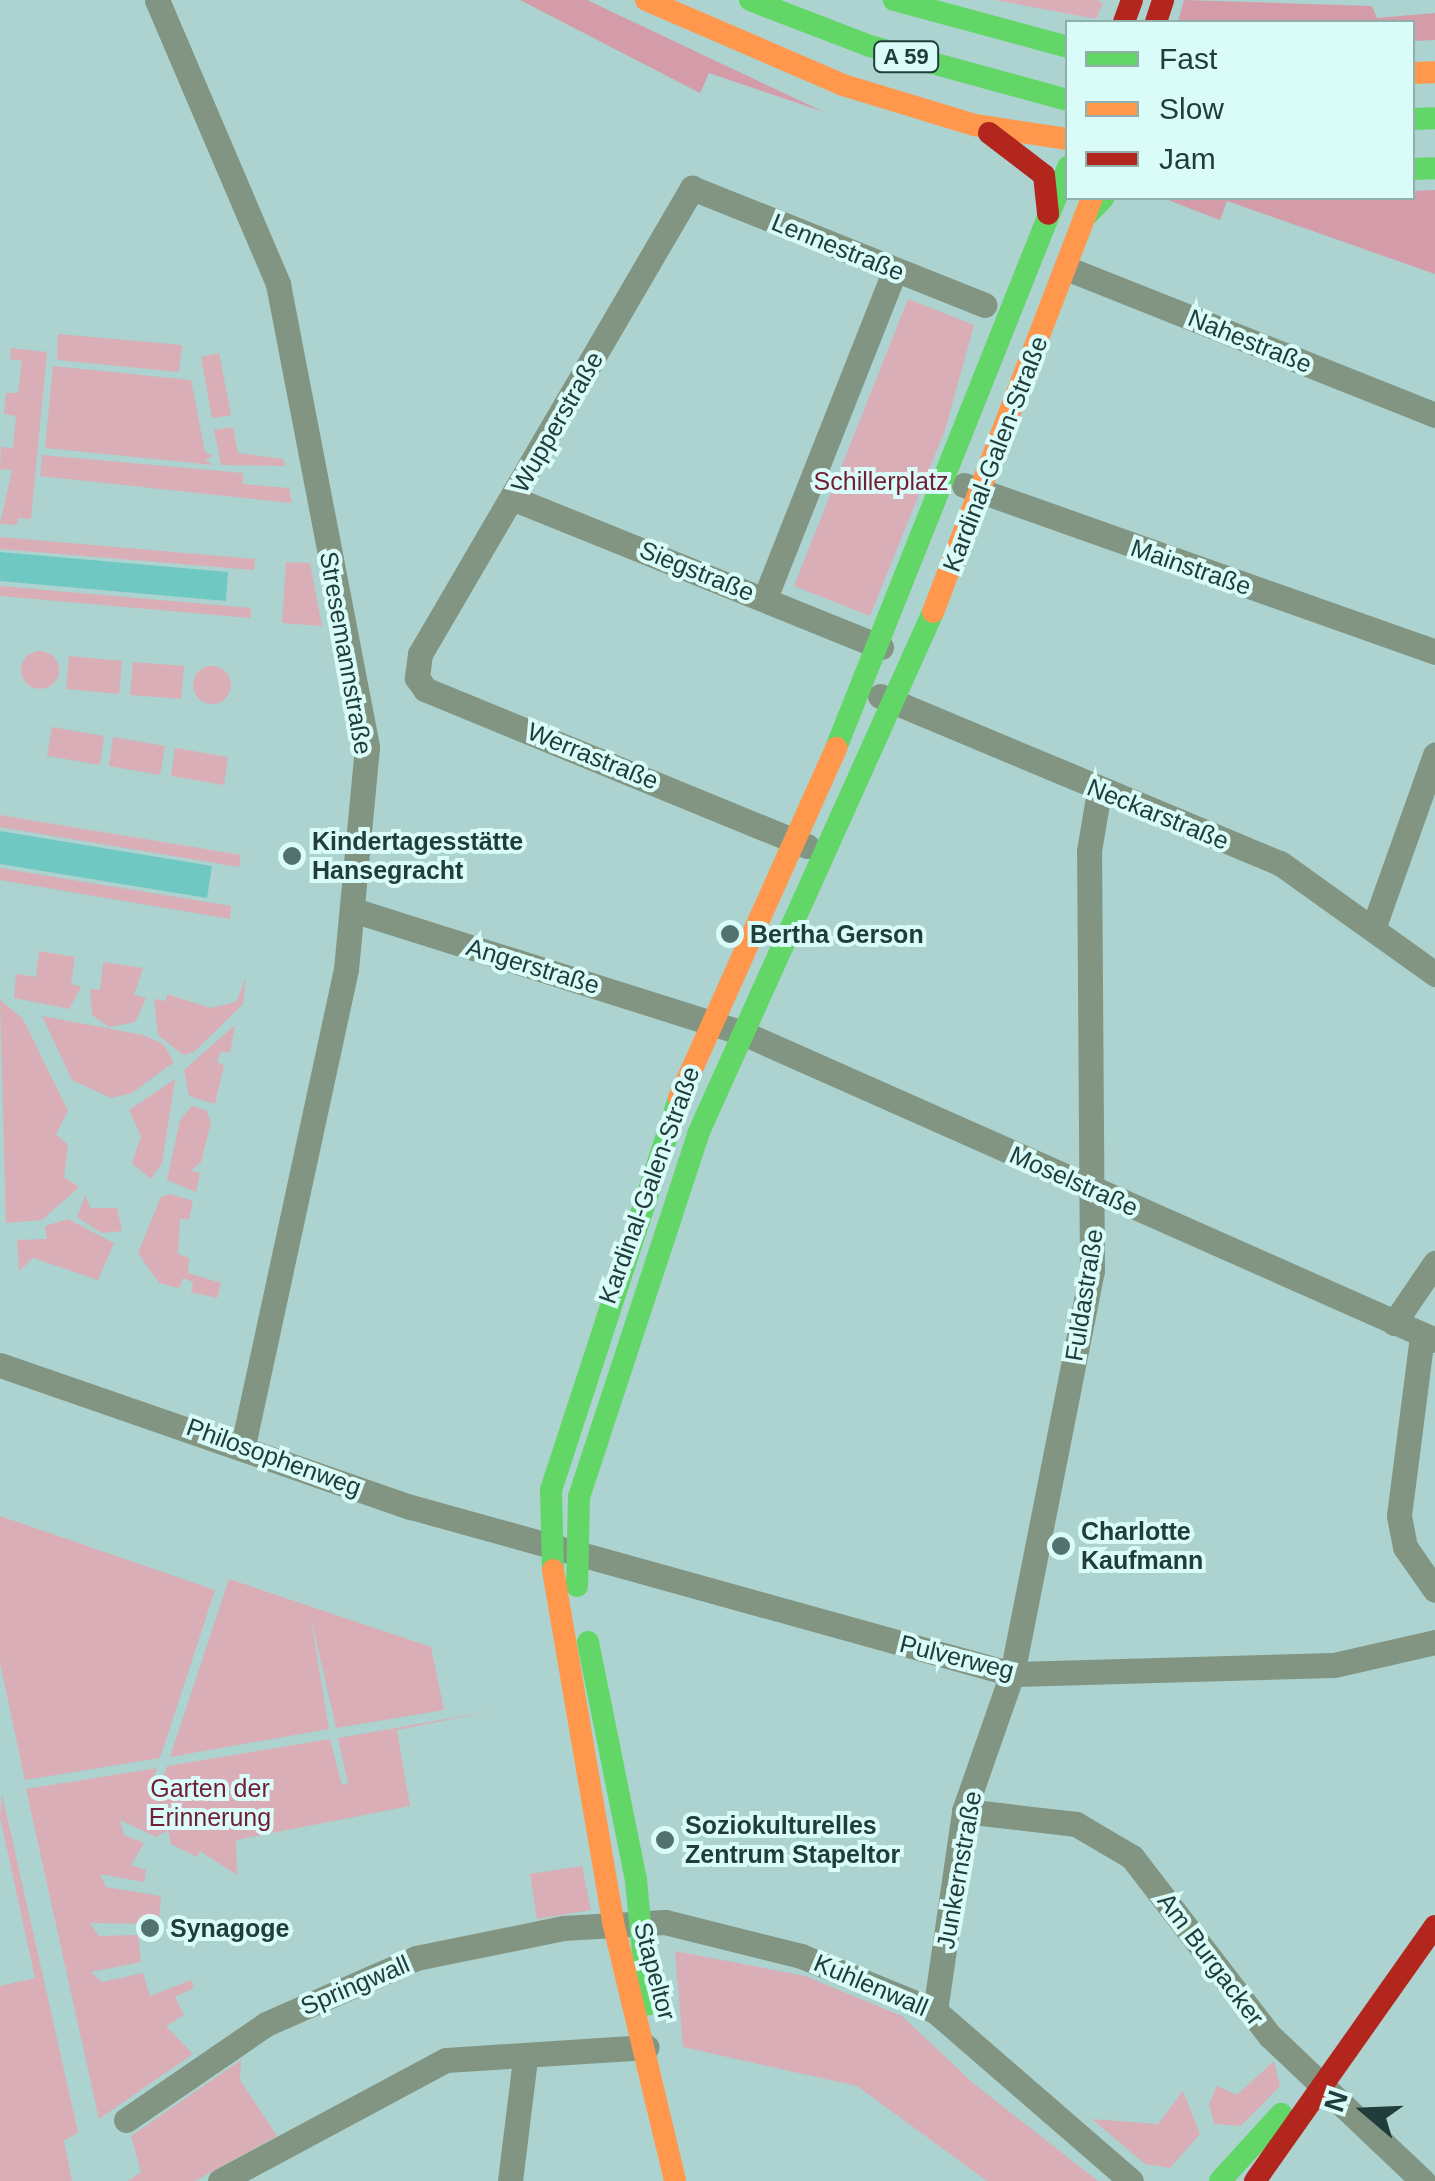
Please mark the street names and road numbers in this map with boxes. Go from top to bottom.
road number: A 59 [871,40,941,74]
street label: Lennestraße [767,207,909,287]
street label: Nahestraße [1184,303,1316,379]
street label: Kardinal-Galen-Straße [936,332,1054,576]
street label: Wupperstraße [505,346,609,498]
street label: Mainstraße [1127,532,1255,602]
street label: Siegstraße [635,534,759,608]
street label: Stresemannstraße [313,549,379,757]
street label: Werrastraße [523,716,663,796]
street label: Neckarstraße [1083,772,1233,856]
street label: Angerstraße [463,932,603,1000]
street label: Kardinal-Galen-Straße [592,1062,706,1308]
street label: Moselstraße [1005,1139,1143,1223]
street label: Fuldastraße [1059,1227,1109,1363]
street label: Philosophenweg [183,1412,365,1502]
street label: Pulverweg [897,1628,1017,1686]
street label: Junkernstraße [930,1789,988,1951]
street label: Am Burgacker [1151,1887,1271,2031]
street label: Stapeltor [628,1919,682,2023]
street label: Kuhlenwall [809,1948,933,2022]
street label: Springwall [296,1949,414,2021]

